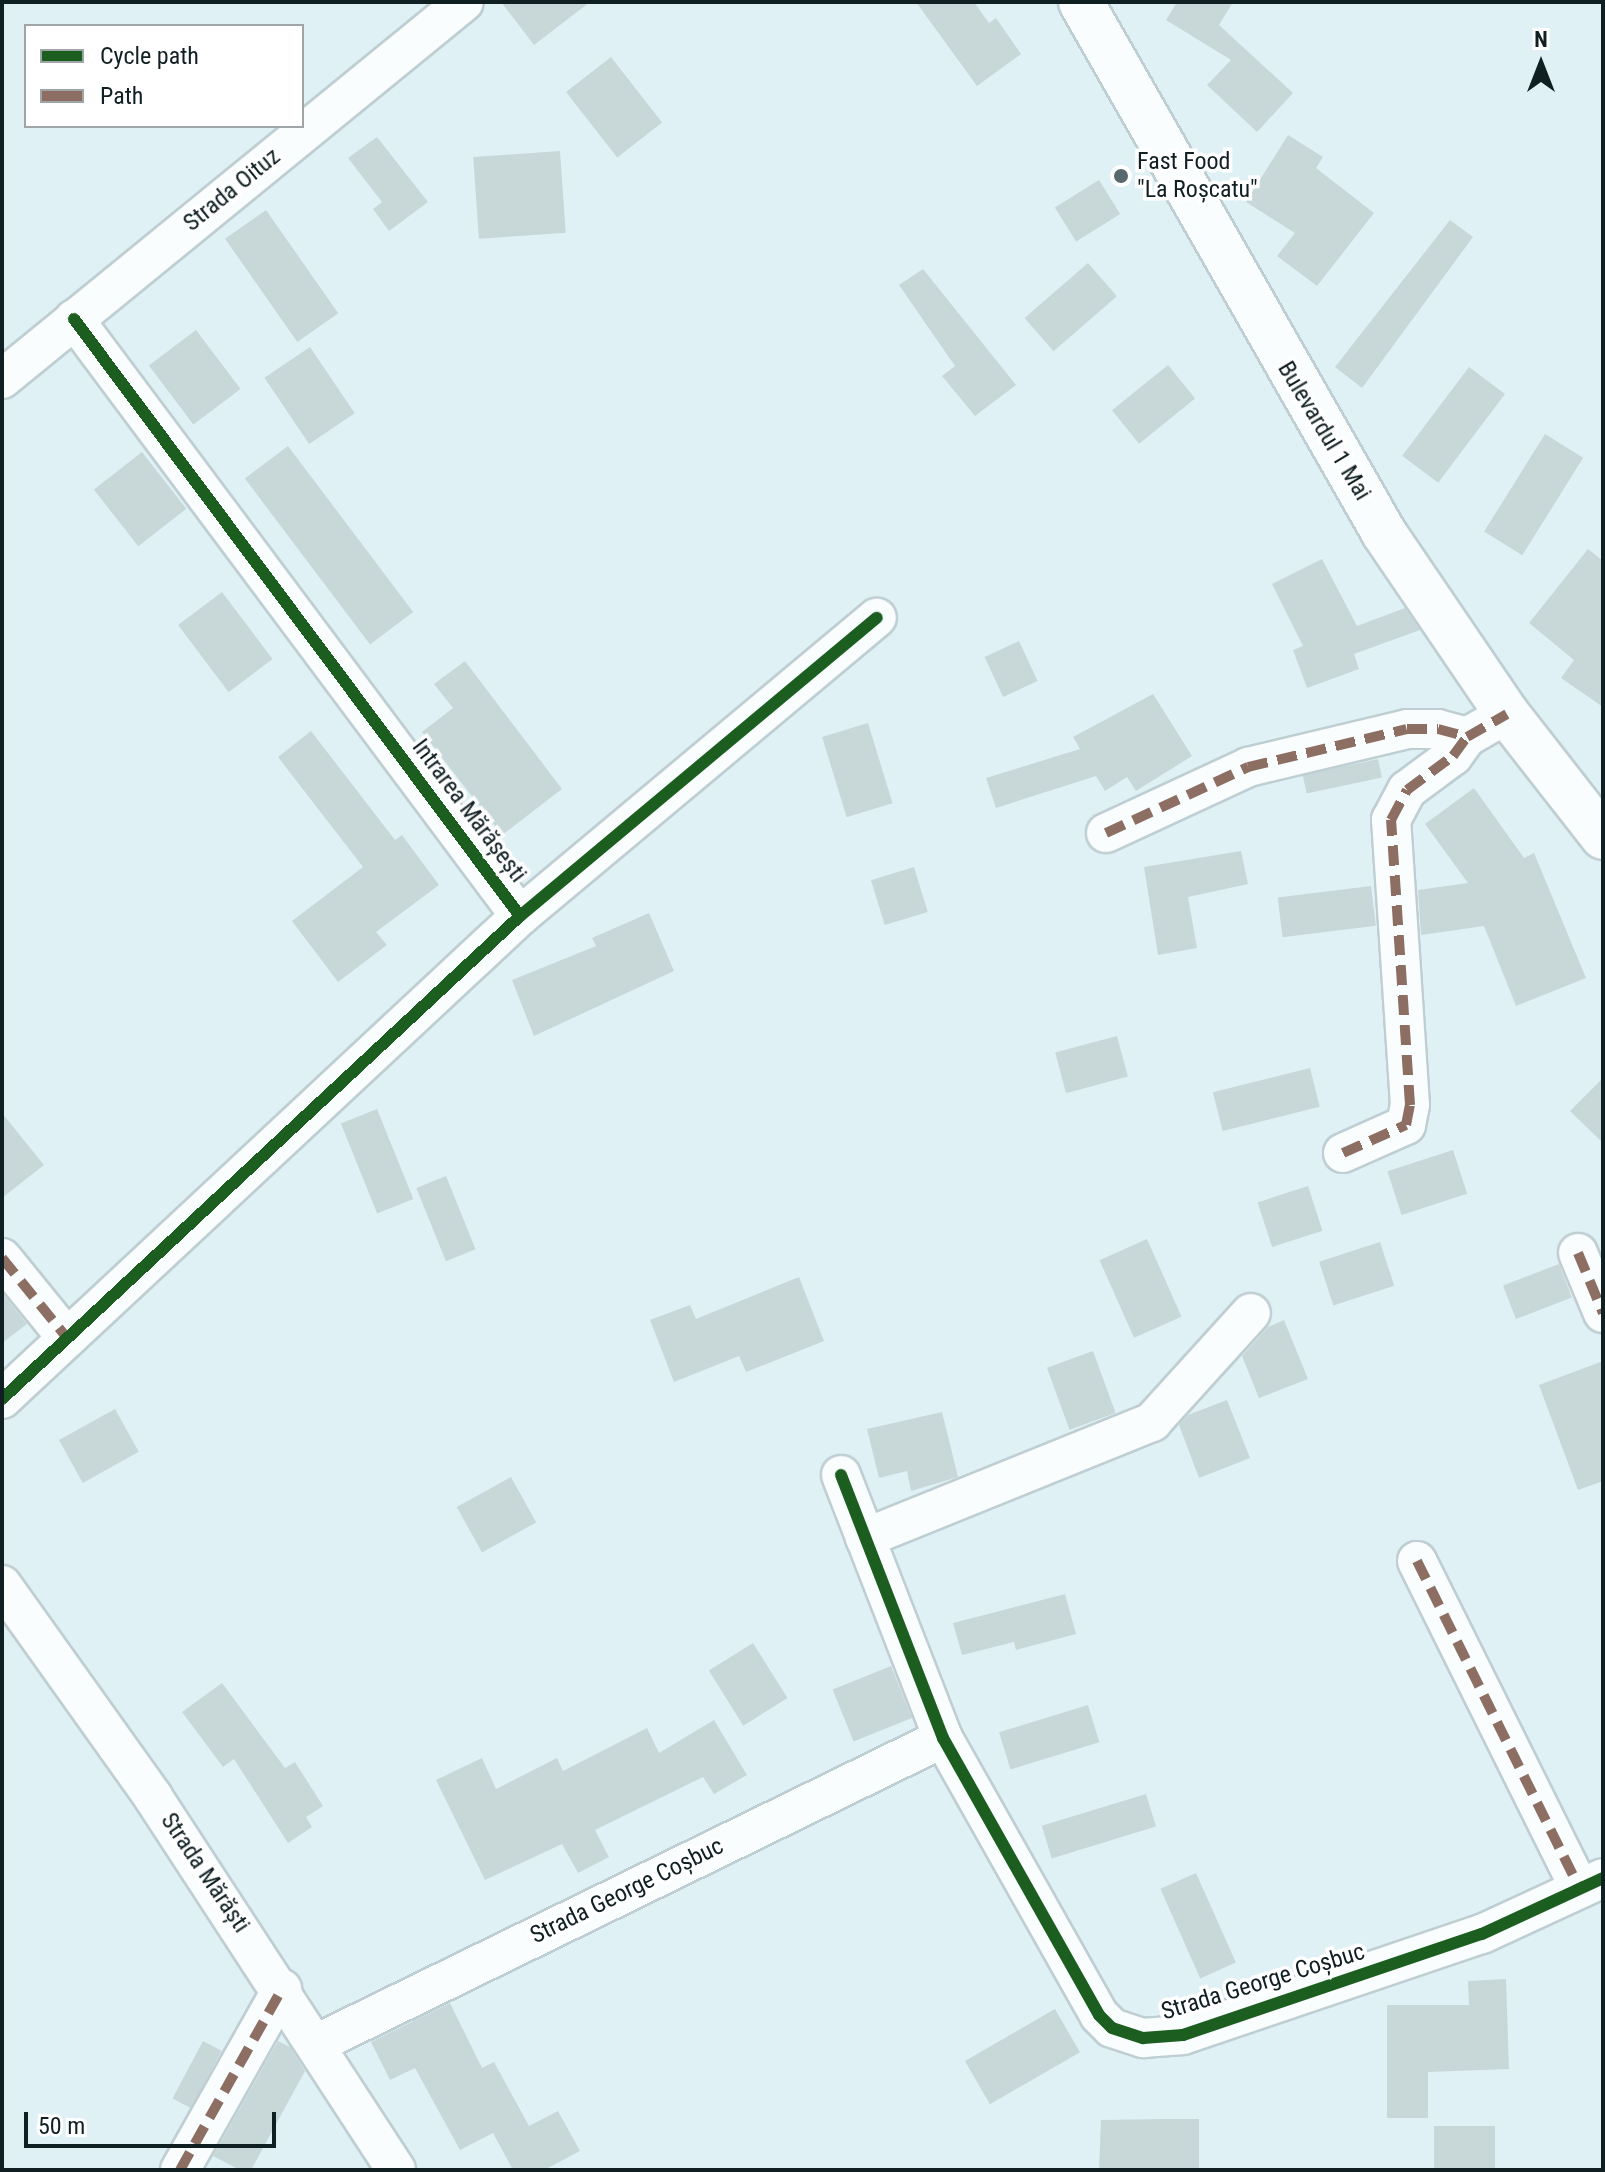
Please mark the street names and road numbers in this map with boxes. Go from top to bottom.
street label: Strada Oituz [178,142,286,238]
street label: Bulevardul 1 Mai [1271,356,1377,506]
street label: Intrarea Mărășești [406,734,532,888]
street label: Strada Mărăști [154,1808,256,1938]
street label: Strada George Coșbuc [526,1832,728,1950]
street label: Strada George Coșbuc [1158,1937,1368,2027]

